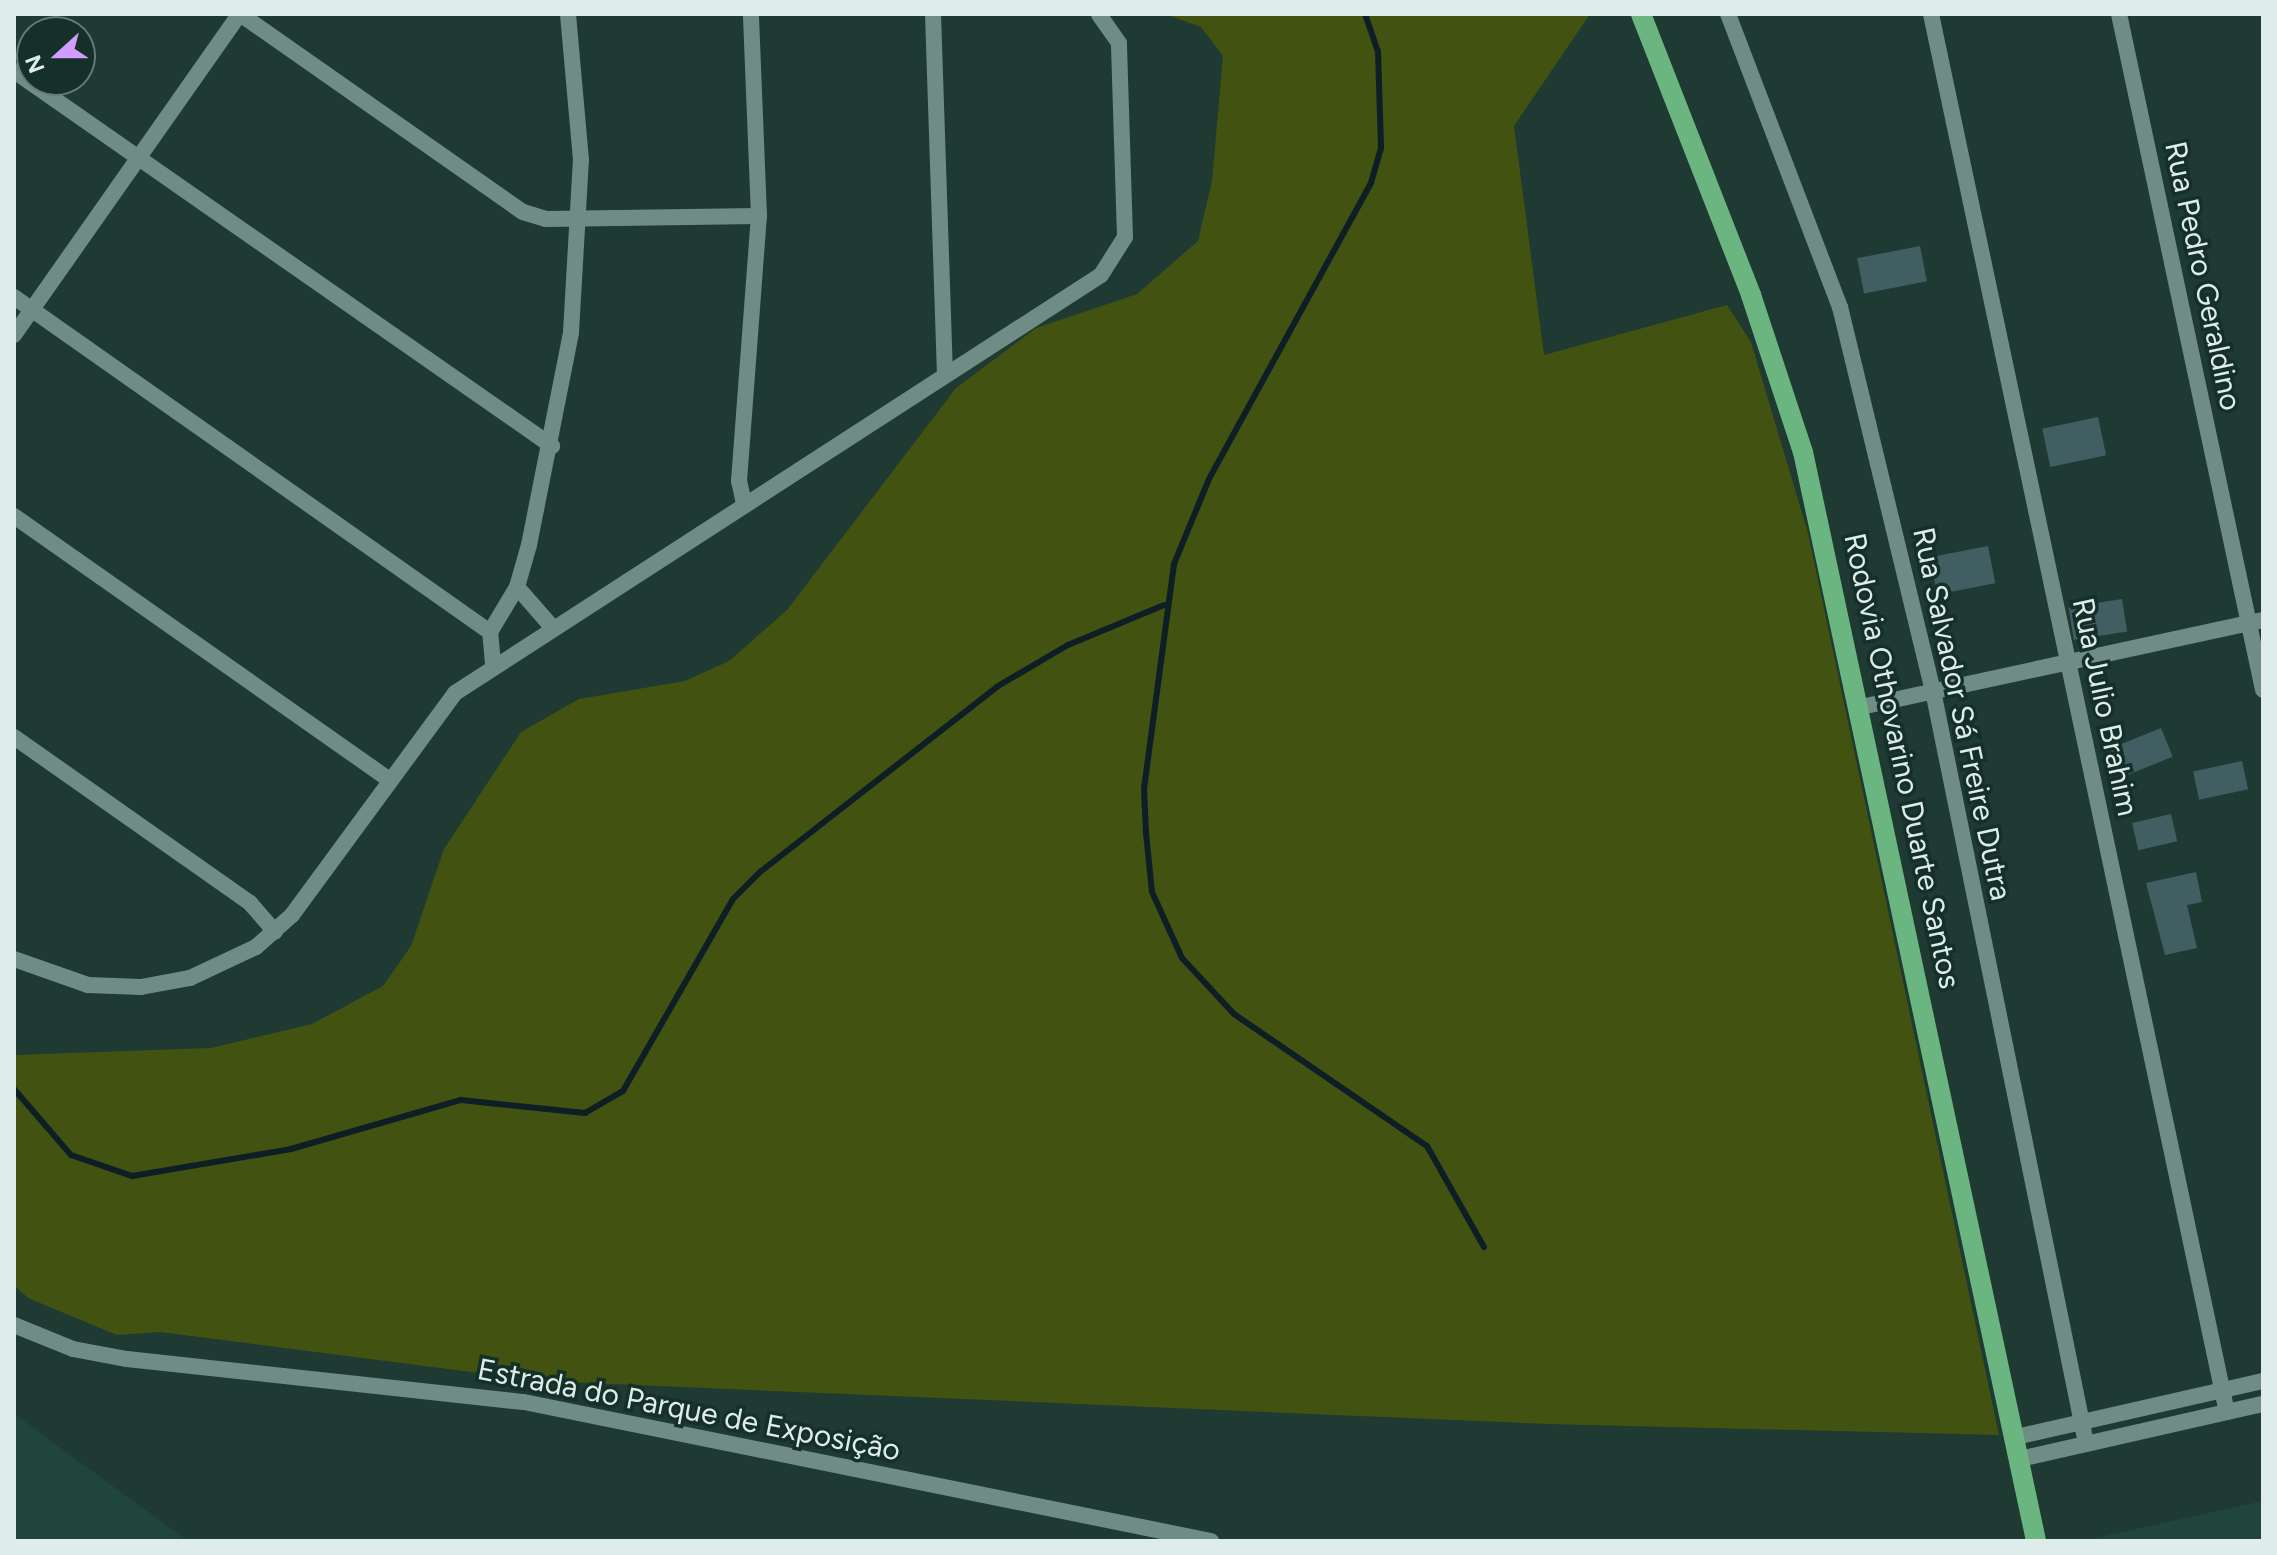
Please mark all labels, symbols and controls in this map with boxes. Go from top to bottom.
north arrow [16,16,96,96]
text: N [19,51,51,77]
street label: Rua Pedro Geraldino [2157,138,2249,414]
street label: Rua Salvador Sá Freire Dutra [1905,524,2019,904]
street label: Rodovia Othovarino Duarte Santos [1836,530,1968,992]
street label: Rua Julio Brahim [2064,595,2146,819]
street label: Estrada do Parque de Exposição [475,1351,903,1469]

